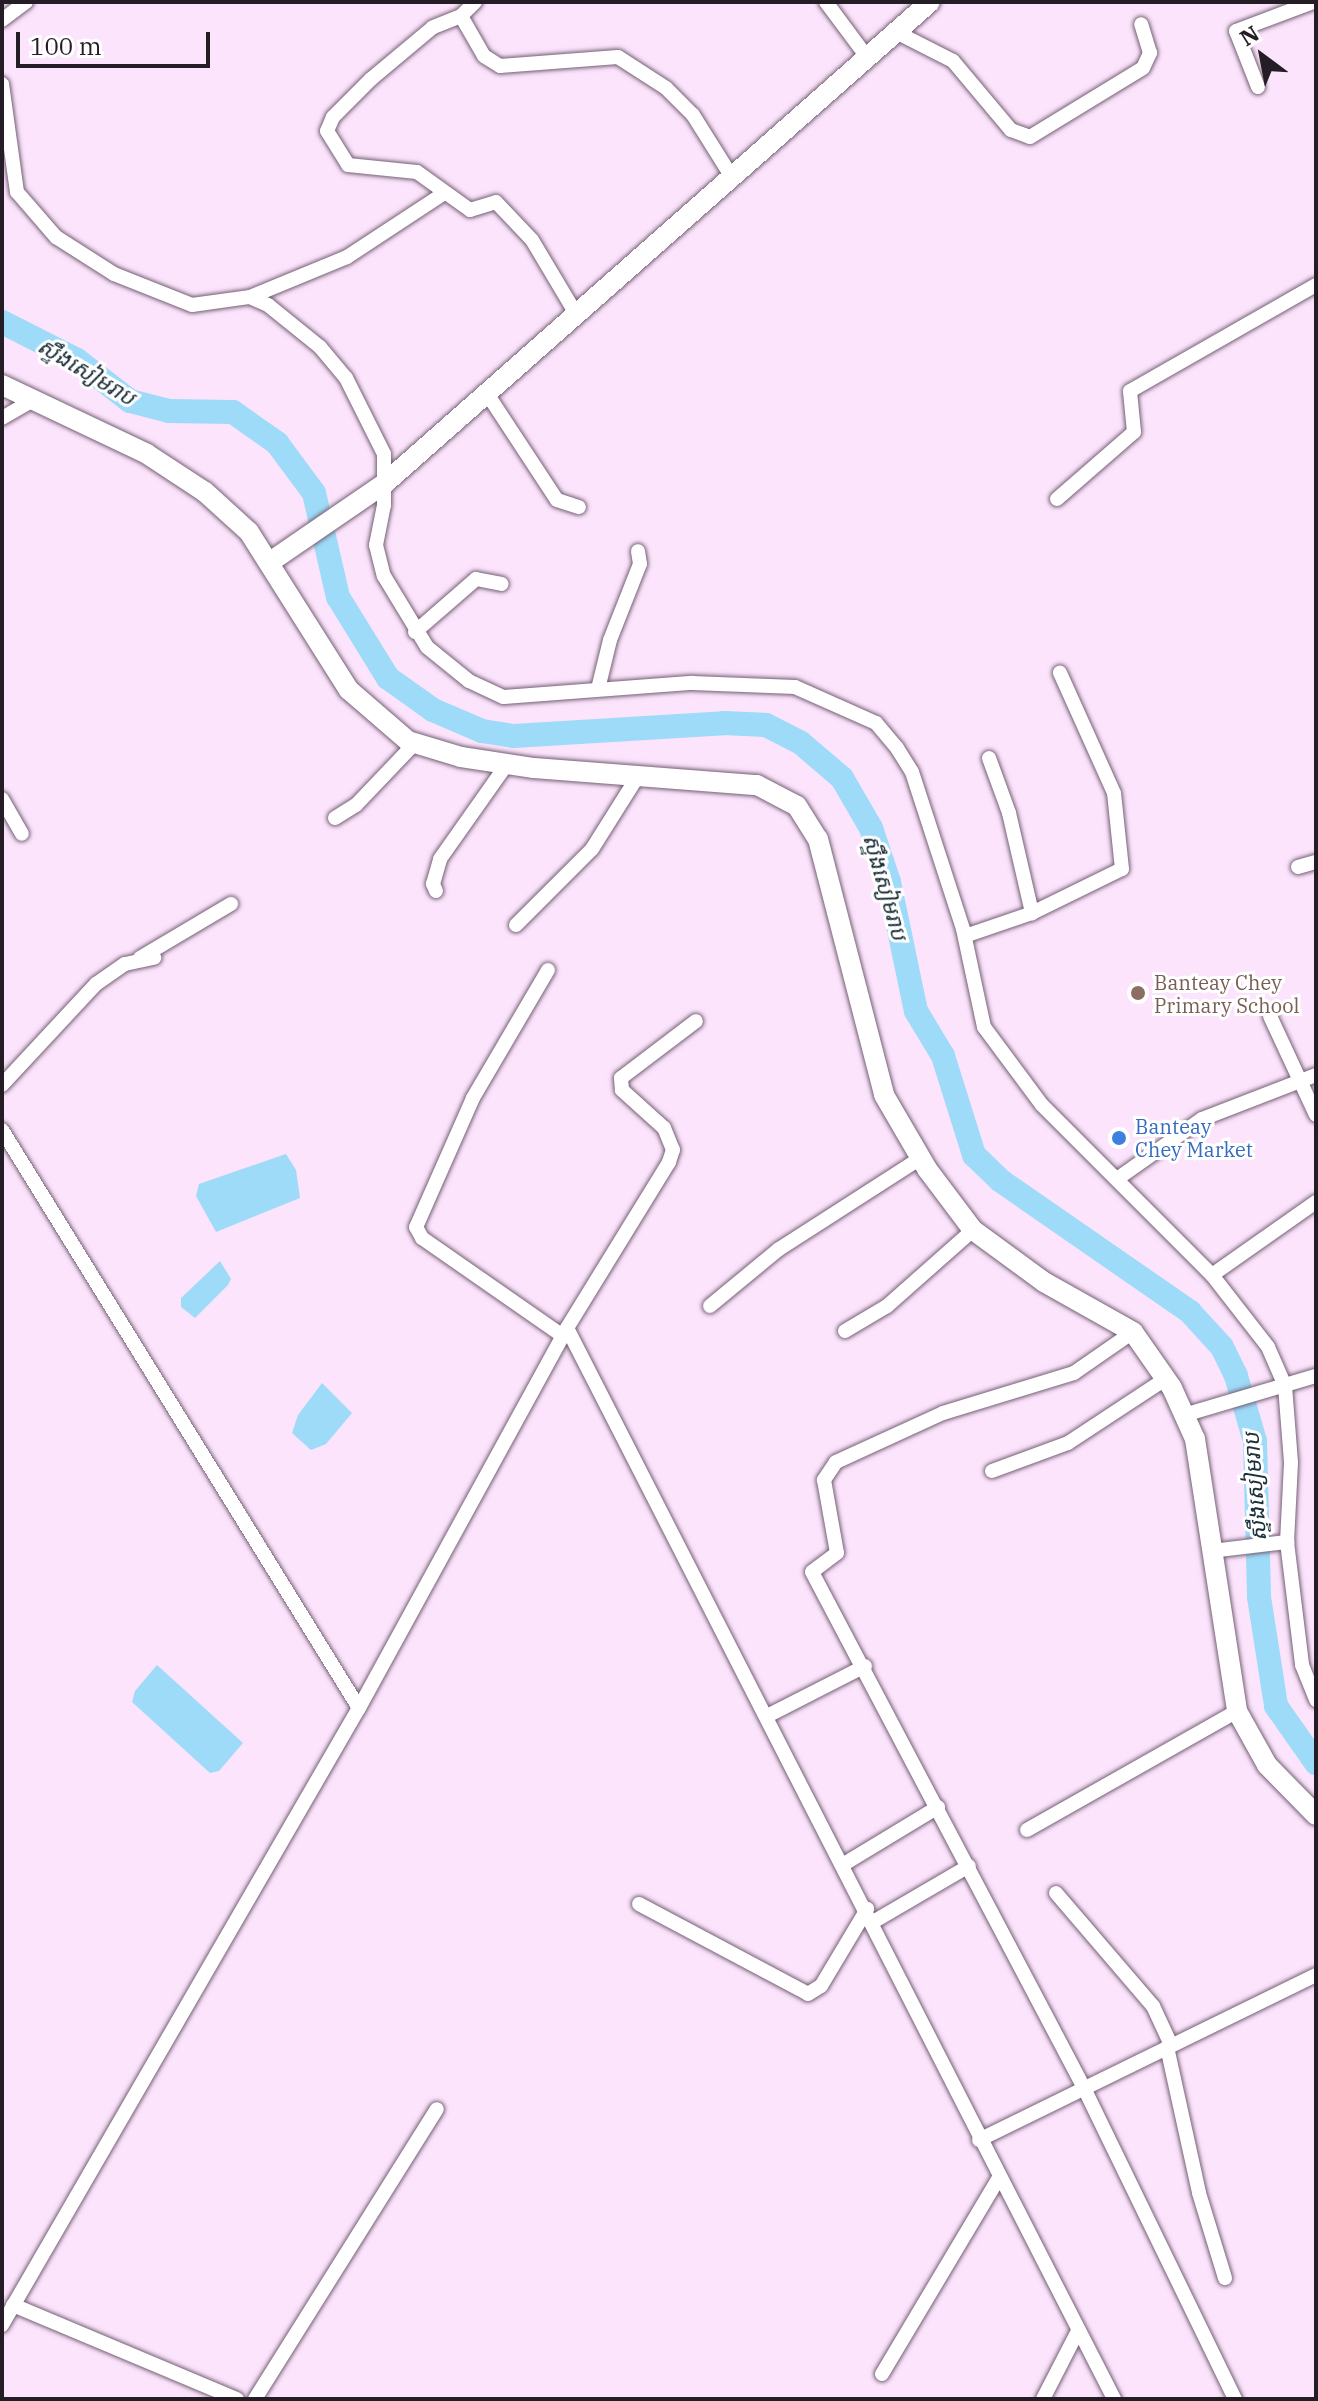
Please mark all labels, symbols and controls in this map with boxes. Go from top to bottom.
scale bar [20,16,214,66]
north arrow [1222,16,1302,96]
text: N [1234,18,1264,52]
text: 100 m [30,30,102,62]
water label: ស្ទឹងសៀមរាប [34,332,140,410]
water label: ស្ទឹងសៀមរាប [858,831,914,943]
place label: Banteay Chey Primary School [1154,970,1300,1017]
marker: Banteay Chey Primary School [1129,984,1147,1002]
place label: Banteay Chey Market [1135,1114,1253,1161]
marker: Banteay Chey Market [1110,1129,1128,1147]
water label: ស្ទឹងសៀមរាប [1237,1432,1271,1542]

